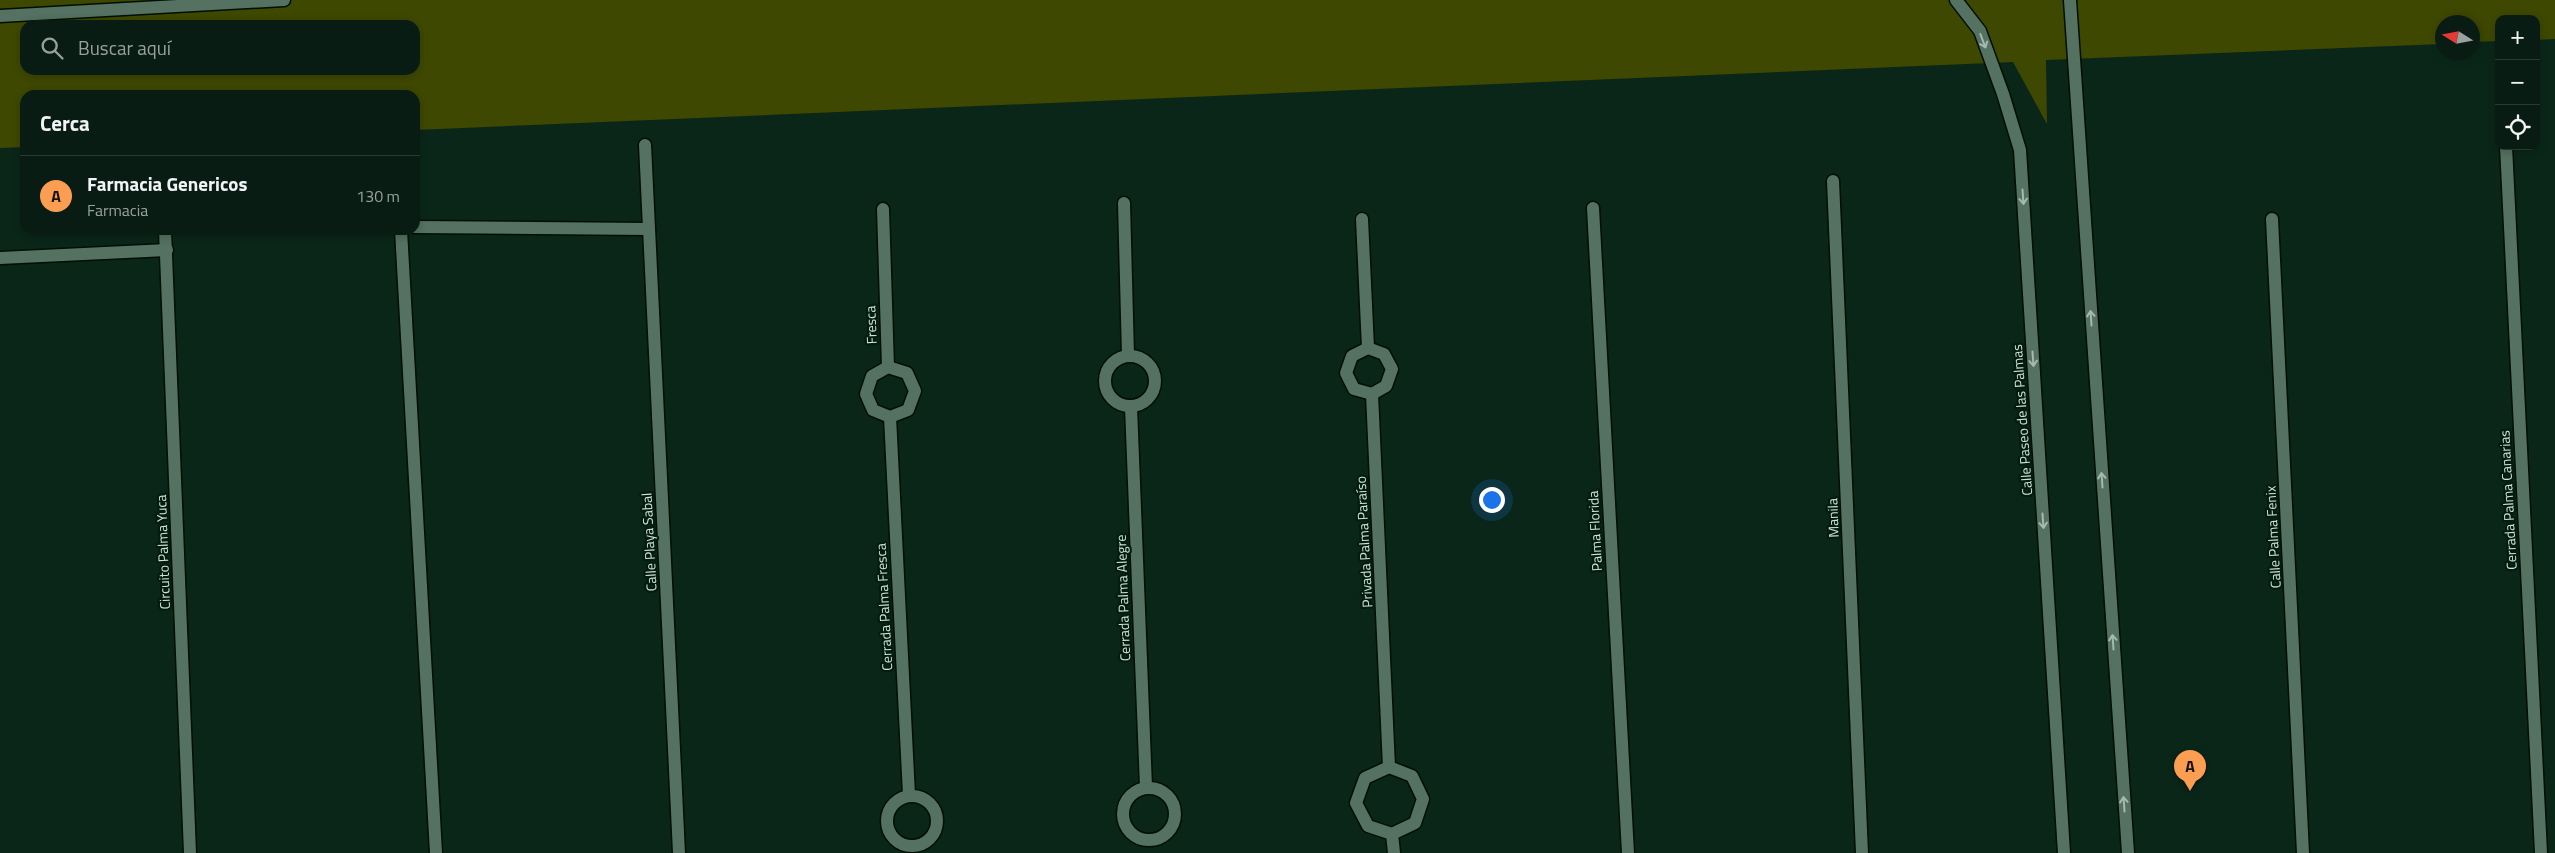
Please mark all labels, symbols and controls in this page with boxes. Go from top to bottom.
north arrow [2435,15,2480,60]
map controls [2495,15,2540,150]
button: + [2495,15,2540,60]
search box [20,20,420,75]
one-way arrow [1979,32,1988,48]
text: Buscar aquí [78,33,171,62]
icon: search [38,34,66,62]
button: − [2495,60,2540,105]
button: locate [2495,105,2540,150]
text: Cerca [40,107,90,139]
text: Farmacia Genericos [87,169,247,198]
text: A [51,184,61,208]
text: 130 m [356,184,400,208]
one-way arrow [2018,189,2027,205]
text: Farmacia [87,198,148,222]
street label: Fresca [859,305,882,345]
one-way arrow [2087,310,2096,326]
street label: Calle Paseo de las Palmas [2006,344,2037,496]
one-way arrow [2029,351,2038,367]
street label: Cerrada Palma Canarias [2493,430,2522,570]
one-way arrow [2098,472,2107,488]
street label: Privada Palma Paraíso [1350,476,1377,608]
street label: Calle Palma Fenix [2259,485,2286,589]
your location [1479,487,1505,513]
street label: Palma Florida [1582,490,1607,572]
street label: Calle Playa Sabal [635,492,662,592]
street label: Circuito Palma Yuca [150,494,175,610]
street label: Manila [1821,498,1844,538]
one-way arrow [2039,513,2048,529]
street label: Cerrada Palma Alegre [1110,534,1135,662]
street label: Cerrada Palma Fresca [870,543,897,671]
one-way arrow [2109,635,2118,651]
pin: A [2174,750,2206,791]
one-way arrow [2120,797,2129,813]

